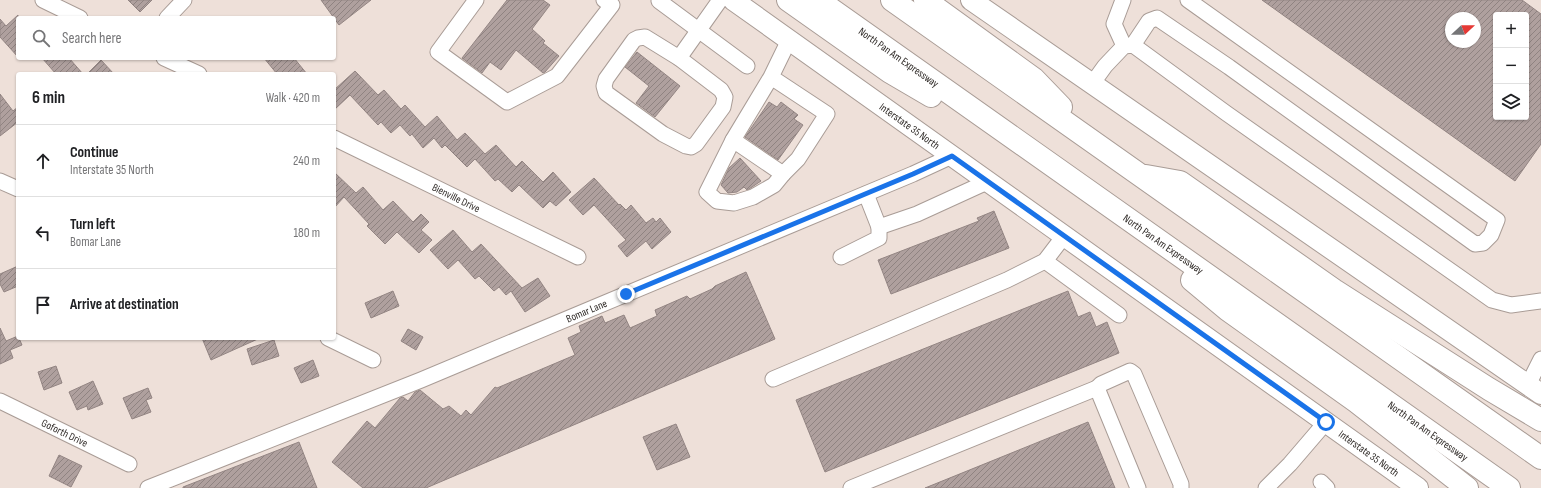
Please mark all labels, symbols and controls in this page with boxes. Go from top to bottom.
north arrow [1445,12,1481,48]
map controls [1493,12,1529,120]
button: + [1493,12,1529,48]
search box [16,16,336,60]
street label: North Pan Am Expressway [856,25,942,91]
icon: search [30,27,52,49]
text: Search here [62,29,122,48]
button: − [1493,48,1529,84]
button: layers [1493,84,1529,120]
text: 6 min [32,88,65,108]
text: Walk · 420 m [266,90,320,106]
street label: Interstate 35 North [877,100,942,152]
text: Continue [70,143,119,162]
icon: ahead [32,150,54,172]
text: 240 m [293,153,320,169]
text: Interstate 35 North [70,162,154,178]
street label: Bienville Drive [430,181,482,215]
street label: North Pan Am Expressway [1121,212,1206,278]
text: Turn left [70,215,115,234]
icon: left [32,222,54,244]
text: 180 m [294,225,320,241]
text: Bomar Lane [70,234,121,250]
route end [617,285,635,303]
icon: arrive [32,294,54,316]
text: Arrive at destination [70,295,179,314]
street label: Bomar Lane [564,297,609,326]
street label: North Pan Am Expressway [1385,399,1471,465]
route start [1317,413,1335,431]
street label: Goforth Drive [39,416,90,450]
street label: Interstate 35 North [1336,428,1402,480]

